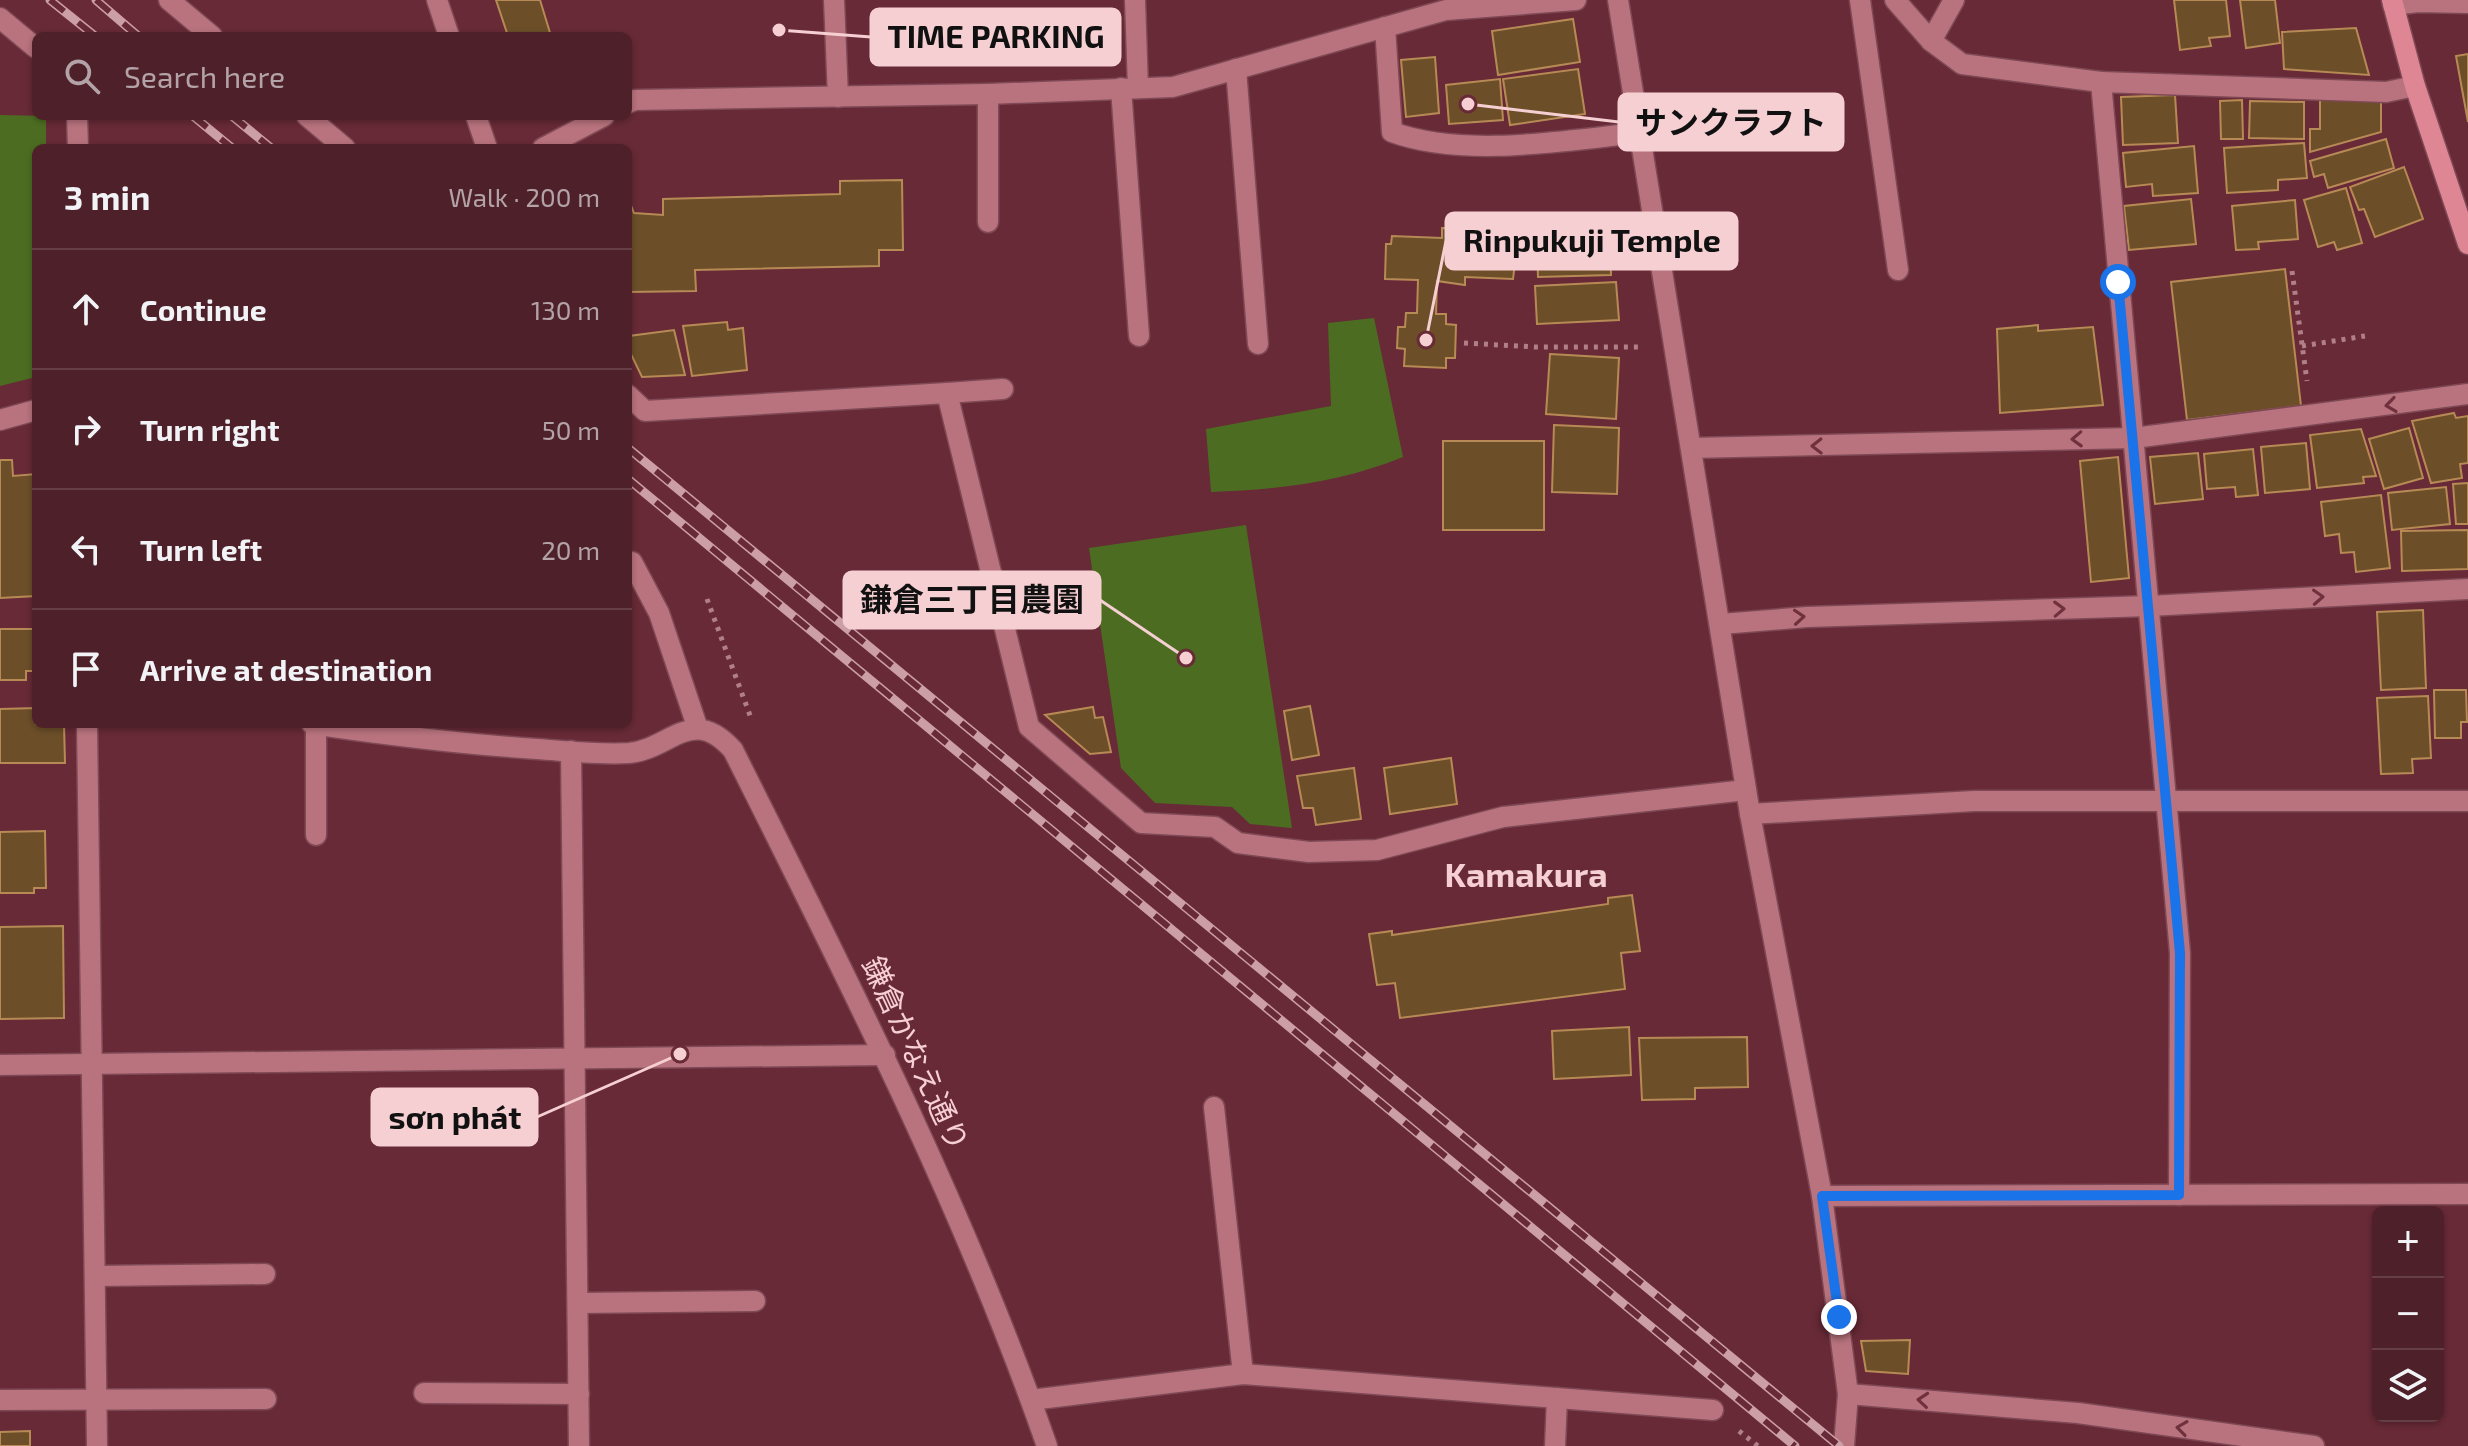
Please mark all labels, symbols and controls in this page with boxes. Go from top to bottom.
callout: TIME PARKING [871,9,1120,65]
text: TIME PARKING [887,16,1105,54]
search box [32,32,632,120]
icon: search [60,54,104,98]
text: Search here [124,58,285,94]
callout: サンクラフト [1619,94,1843,150]
text: サンクラフト [1635,102,1827,140]
text: 3 min [64,176,150,217]
text: Walk · 200 m [448,181,600,212]
callout: Rinpukuji Temple [1446,213,1737,269]
text: Rinpukuji Temple [1463,220,1721,258]
route start [2100,264,2136,300]
icon: ahead [64,287,108,331]
text: Continue [140,291,267,327]
text: 130 m [531,294,600,325]
one-way arrow [2384,396,2398,413]
icon: right [64,407,108,451]
text: Turn right [140,411,280,447]
text: 50 m [542,414,600,445]
one-way arrow [2070,431,2083,448]
one-way arrow [1810,437,1823,455]
icon: left [64,527,108,571]
text: Turn left [140,531,262,567]
text: 20 m [541,534,600,565]
callout: 鎌倉三丁目農園 [844,572,1100,628]
text: 鎌倉三丁目農園 [860,579,1084,617]
one-way arrow [2312,589,2325,606]
one-way arrow [2053,600,2066,617]
one-way arrow [1793,609,1806,626]
icon: arrive [64,647,108,691]
text: Arrive at destination [140,651,432,687]
district label: Kamakura [1444,853,1608,894]
street label: 鎌倉かなえ通り [856,950,978,1156]
callout: sơn phát [372,1089,537,1145]
text: sơn phát [389,1097,521,1135]
map controls [2372,1206,2444,1422]
button: + [2372,1206,2444,1278]
button: − [2372,1278,2444,1350]
route end [1821,1299,1857,1335]
button: layers [2372,1350,2444,1422]
one-way arrow [1916,1392,1929,1409]
one-way arrow [2175,1420,2188,1437]

